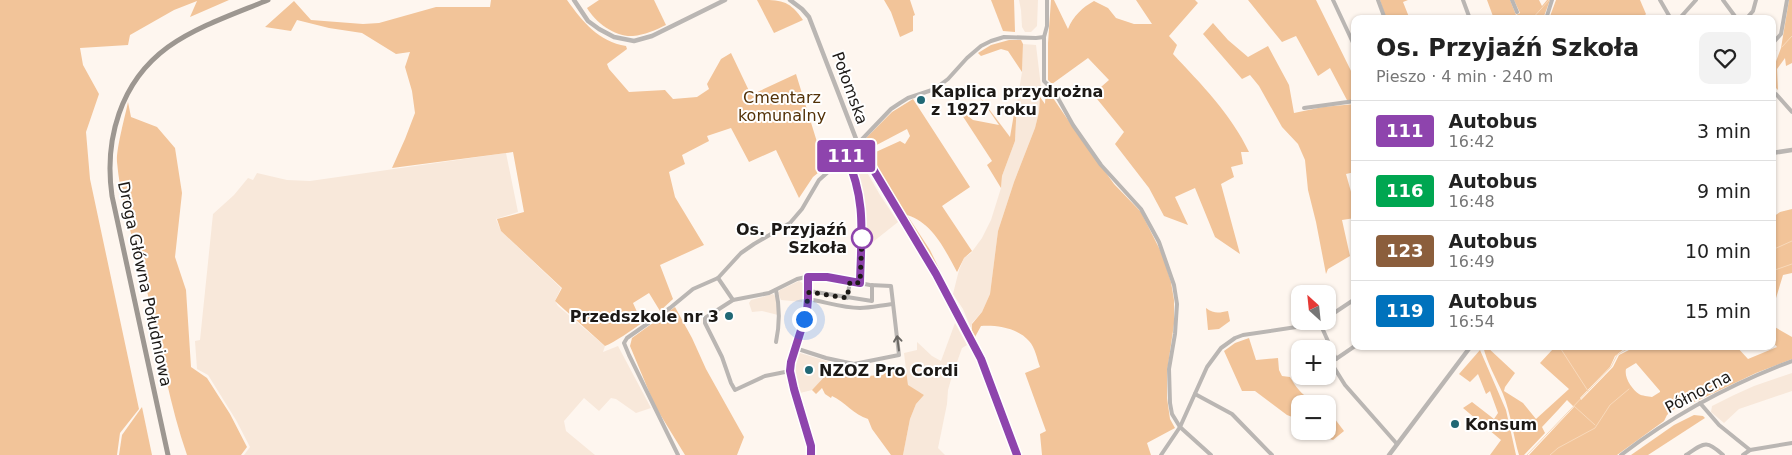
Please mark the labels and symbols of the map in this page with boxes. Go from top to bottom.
street label: Połomska [828,49,872,127]
place label: Kaplica przydrożna z 1927 roku [931,82,1103,119]
park label: Cmentarz komunalny [738,88,826,125]
marker: Kaplica przydrożna z 1927 roku [915,94,927,106]
line badge: 111 [817,140,875,172]
street label: Droga Główna Południowa [114,180,176,388]
place label: Os. Przyjaźń Szkoła [736,220,847,257]
marker: Os. Przyjaźń Szkoła [851,227,873,249]
north arrow [1291,285,1336,330]
place label: Przedszkole nr 3 [570,307,719,326]
your location [792,307,817,332]
marker: Przedszkole nr 3 [723,310,735,322]
one-way arrow [893,335,903,351]
place label: NZOZ Pro Cordi [819,361,959,380]
marker: NZOZ Pro Cordi [803,364,815,376]
street label: Północna [1662,367,1734,417]
place label: Konsum [1465,415,1537,434]
marker: Konsum [1449,418,1461,430]

